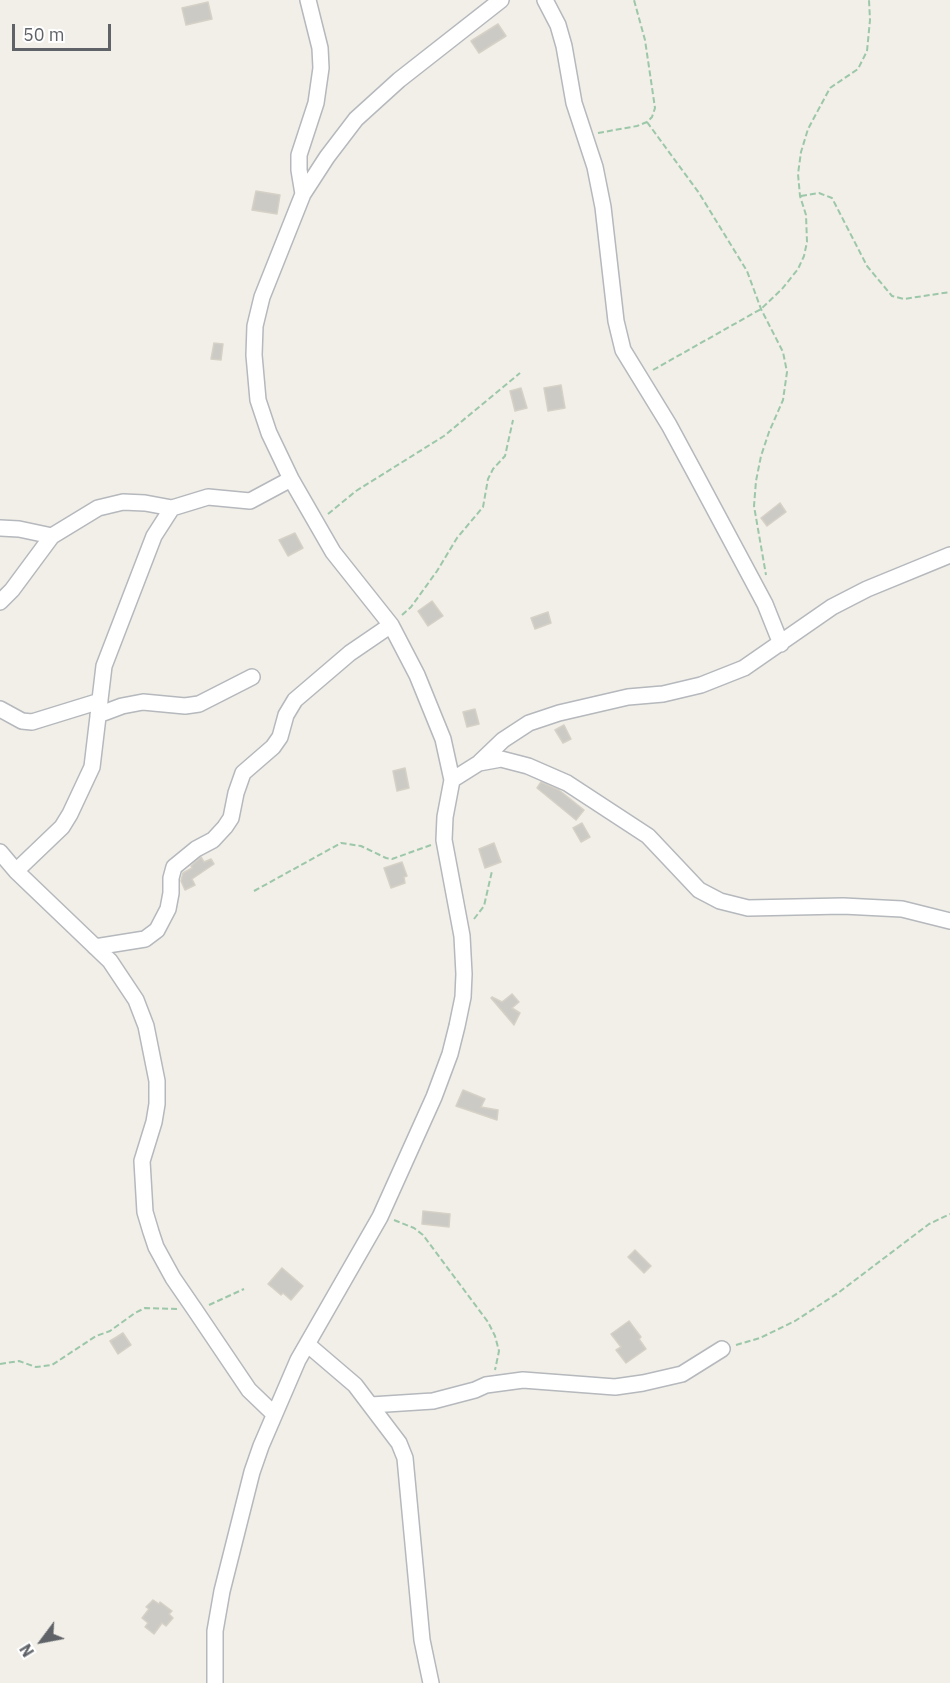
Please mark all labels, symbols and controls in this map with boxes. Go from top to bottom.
scale bar [15,12,114,50]
text: 50 m [23,23,65,46]
north arrow [12,1611,72,1671]
text: N [15,1640,38,1661]

